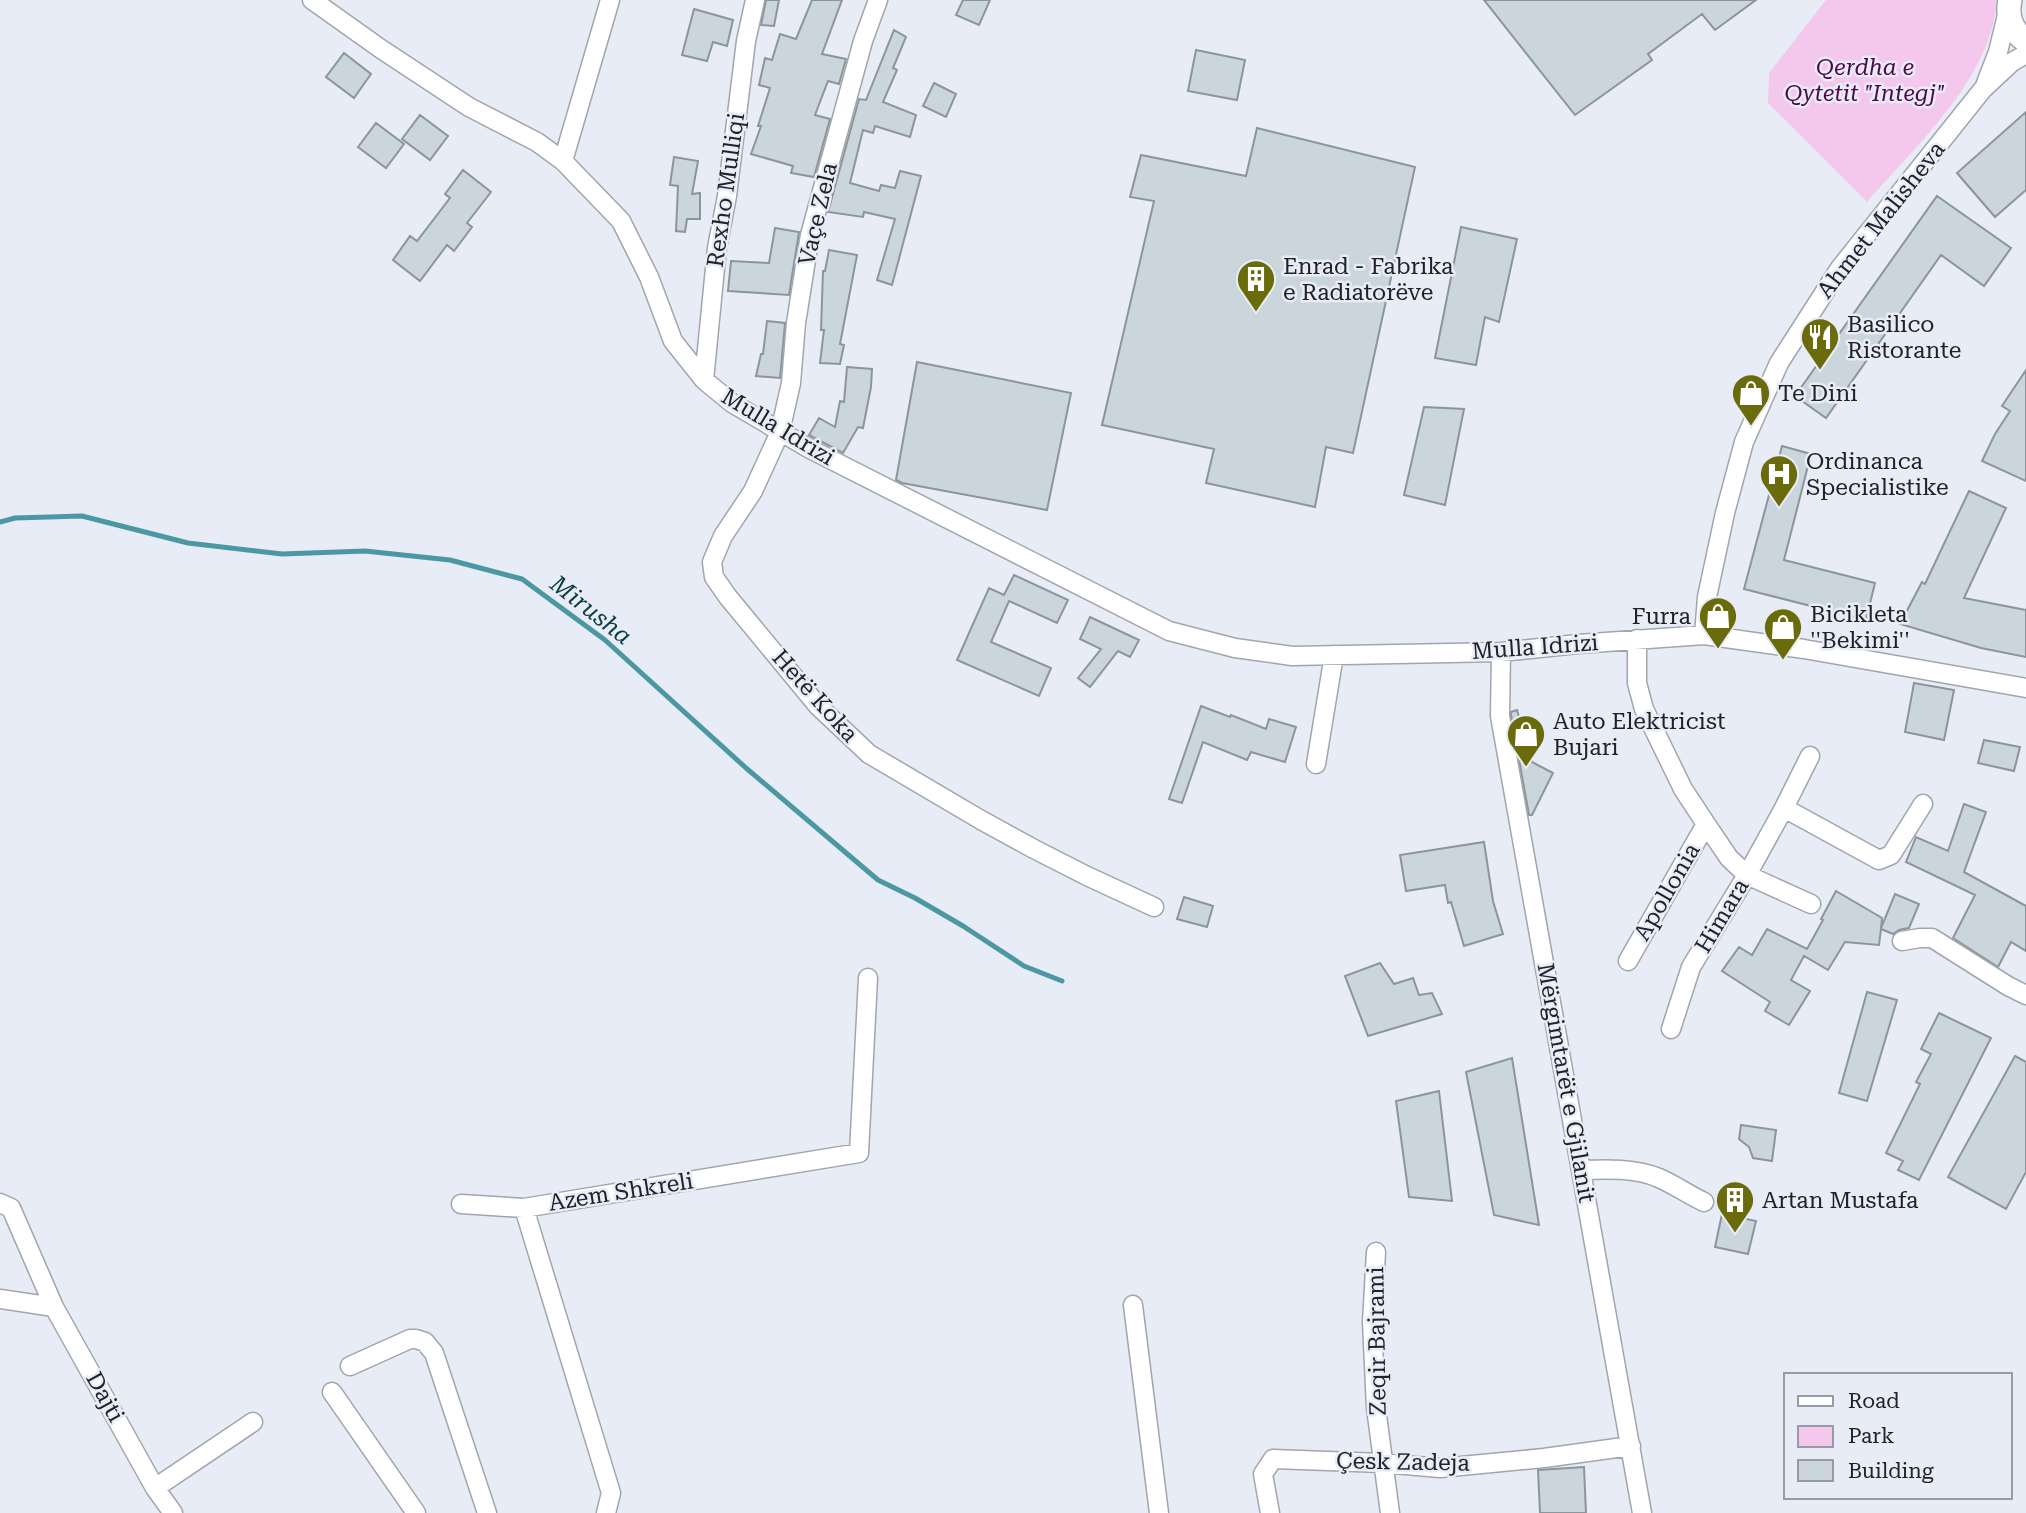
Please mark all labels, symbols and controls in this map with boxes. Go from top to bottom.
park label: Qerdha e Qytetit "Integj" [1784,54,1946,107]
street label: Rexho Mulliqi [702,111,750,269]
street label: Ahmet Malisheva [1811,136,1951,304]
street label: Vaçe Zela [793,159,843,268]
place label: Enrad - Fabrika e Radiatorëve [1283,253,1454,306]
building icon: Enrad - Fabrika e Radiatorëve [1235,258,1277,313]
place label: Basilico Ristorante [1847,311,1961,364]
restaurant icon: Basilico Ristorante [1799,316,1841,371]
shop icon: Te Dini [1730,372,1772,427]
place label: Te Dini [1778,380,1858,407]
street label: Mulla Idrizi [717,383,839,471]
place label: Ordinanca Specialistike [1806,448,1949,501]
hospital icon: Ordinanca Specialistike [1758,453,1800,508]
water label: Mirusha [544,569,637,650]
shop icon: Furra [1697,595,1739,650]
place label: Bicikleta ''Bekimi'' [1810,601,1910,654]
place label: Furra [1632,603,1692,630]
shop icon: Bicikleta ''Bekimi'' [1762,606,1804,661]
street label: Mulla Idrizi [1471,629,1599,665]
street label: Hetë Koka [766,644,864,748]
place label: Auto Elektricist Bujari [1553,708,1726,761]
shop icon: Auto Elektricist Bujari [1505,713,1547,768]
street label: Apollonia [1628,838,1706,946]
street label: Himara [1689,874,1755,958]
street label: Mërgimtarët e Gjilanit [1532,961,1600,1205]
street label: Azem Shkreli [547,1167,695,1217]
building icon: Artan Mustafa [1714,1179,1756,1234]
place label: Artan Mustafa [1762,1187,1919,1214]
street label: Zeqir Bajrami [1362,1266,1392,1416]
street label: Dajti [80,1367,130,1427]
legend [1784,1373,2012,1499]
text: Road [1848,1389,1900,1413]
text: Park [1848,1424,1894,1448]
street label: Çesk Zadeja [1336,1447,1471,1477]
text: Building [1848,1459,1934,1483]

